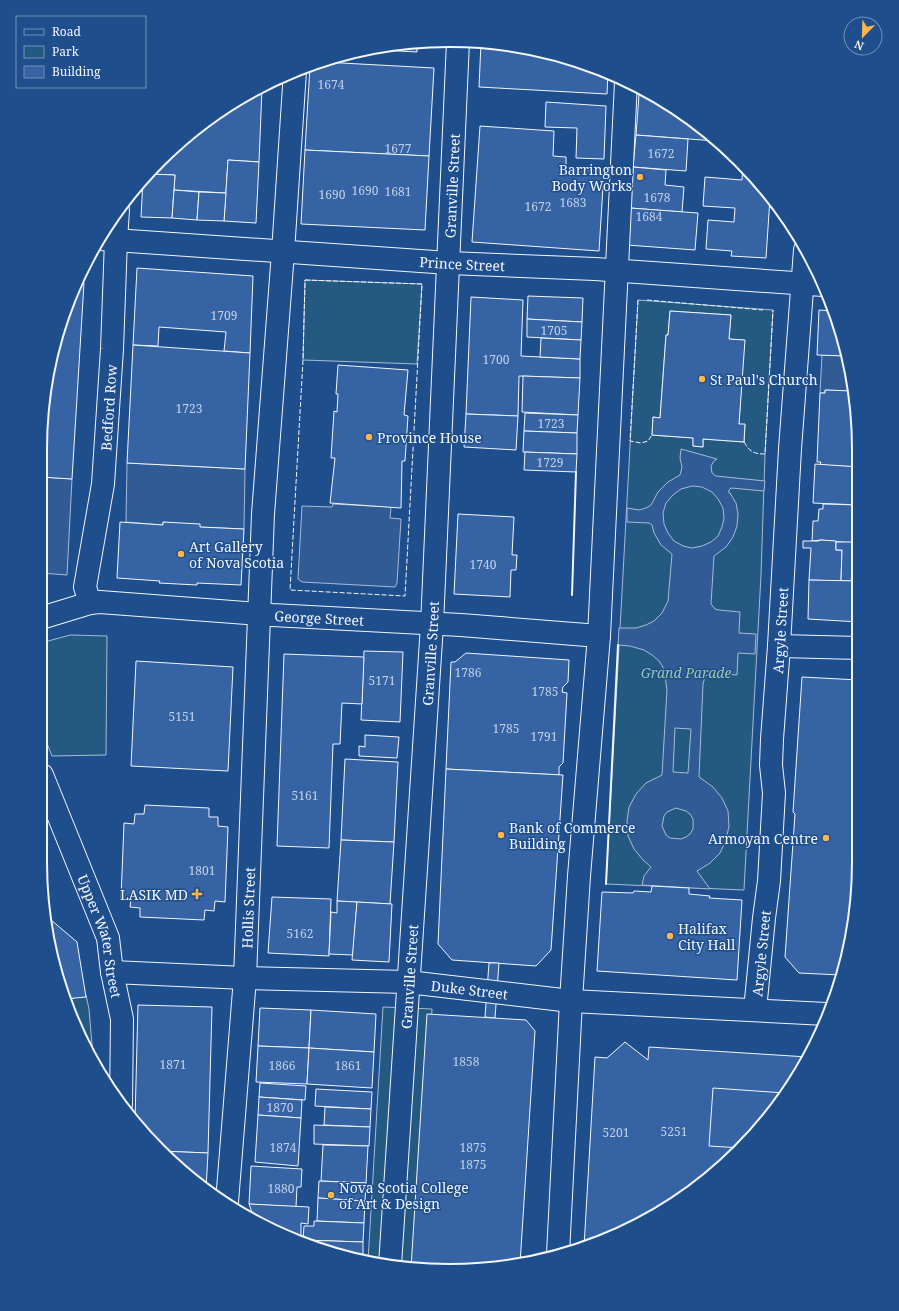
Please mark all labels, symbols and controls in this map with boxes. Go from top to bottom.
legend [16,16,146,88]
north arrow [843,16,883,56]
text: Road [52,23,82,40]
text: N [852,37,866,54]
text: Park [52,43,80,60]
text: Building [52,63,101,80]
house number: 1674 [318,76,345,93]
street label: Granville Street [440,133,463,239]
house number: 1677 [385,140,412,157]
house number: 1672 [648,145,674,162]
place label: Barrington Body Works [552,160,632,195]
marker: Barrington Body Works [635,172,645,182]
house number: 1690 [352,182,379,199]
house number: 1681 [385,183,411,200]
house number: 1690 [319,186,346,203]
house number: 1678 [644,189,671,206]
house number: 1683 [560,194,587,211]
house number: 1672 [525,198,551,215]
house number: 1684 [636,208,663,225]
street label: Prince Street [419,251,505,275]
house number: 1709 [211,307,237,324]
house number: 1705 [541,322,567,339]
house number: 1700 [483,351,510,368]
street label: Bedford Row [96,363,121,451]
place label: St Paul's Church [710,370,818,389]
marker: St Paul's Church [697,374,707,384]
house number: 1723 [176,400,203,417]
house number: 1723 [538,415,565,432]
place label: Province House [377,428,482,447]
marker: Province House [364,432,374,442]
house number: 1729 [537,454,563,471]
place label: Art Gallery of Nova Scotia [189,537,284,572]
marker: Art Gallery of Nova Scotia [176,549,186,559]
house number: 1740 [470,556,497,573]
street label: Argyle Street [767,587,792,674]
street label: Granville Street [417,601,443,706]
street label: George Street [274,606,365,629]
park label: Grand Parade [641,663,731,682]
house number: 1786 [455,664,482,681]
house number: 5171 [369,672,395,689]
house number: 1785 [532,683,558,700]
house number: 5151 [169,708,195,725]
house number: 1785 [493,720,519,737]
house number: 1791 [531,728,557,745]
house number: 5161 [292,787,318,804]
place label: Bank of Commerce Building [509,818,635,853]
place label: Armoyan Centre [708,829,818,848]
marker: Bank of Commerce Building [496,830,506,840]
marker: Armoyan Centre [821,833,831,843]
house number: 1801 [189,862,215,879]
street label: Hollis Street [237,867,259,949]
street label: Upper Water Street [74,871,127,1000]
place label: LASIK MD [120,885,188,904]
marker: LASIK MD [191,888,203,900]
street label: Argyle Street [747,909,774,997]
place label: Halifax City Hall [678,919,736,954]
street label: Granville Street [396,924,422,1030]
house number: 5162 [287,925,313,942]
marker: Halifax City Hall [665,931,675,941]
street label: Duke Street [430,975,509,1003]
house number: 1858 [453,1053,480,1070]
house number: 1871 [160,1056,186,1073]
house number: 1866 [269,1057,296,1074]
house number: 1861 [335,1057,361,1074]
house number: 1870 [267,1099,294,1116]
house number: 5251 [661,1123,687,1140]
house number: 5201 [603,1124,629,1141]
house number: 1874 [270,1139,297,1156]
house number: 1875 [460,1139,486,1156]
house number: 1875 [460,1156,486,1173]
place label: Nova Scotia College of Art & Design [339,1178,469,1213]
house number: 1880 [268,1180,295,1197]
marker: Nova Scotia College of Art & Design [326,1190,336,1200]

